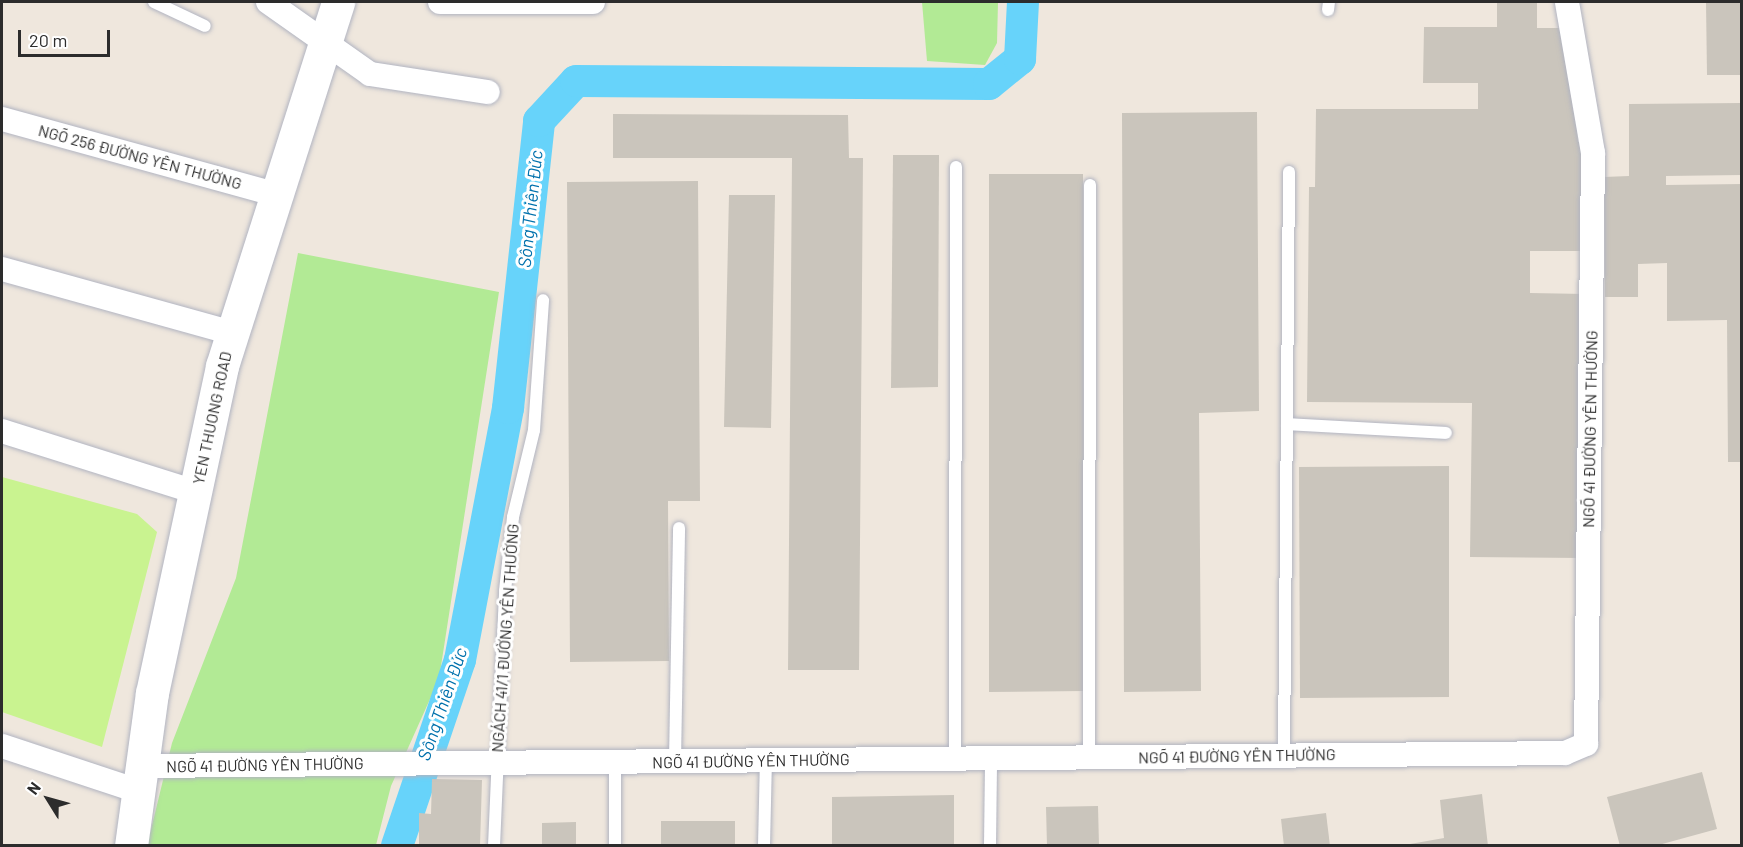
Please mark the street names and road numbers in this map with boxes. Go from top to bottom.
street label: NGÕ 256 ĐƯỜNG YÊN THƯỜNG [36,121,244,193]
street label: NGÕ 41 ĐƯỜNG YÊN THƯỜNG [1579,330,1601,528]
street label: YEN THUONG ROAD [189,350,235,486]
street label: NGÁCH 41/1 ĐƯỜNG YÊN THƯỜNG [487,523,523,753]
street label: NGÕ 41 ĐƯỜNG YÊN THƯỜNG [1138,745,1336,767]
street label: NGÕ 41 ĐƯỜNG YÊN THƯỜNG [652,750,850,772]
street label: NGÕ 41 ĐƯỜNG YÊN THƯỜNG [166,754,364,776]

